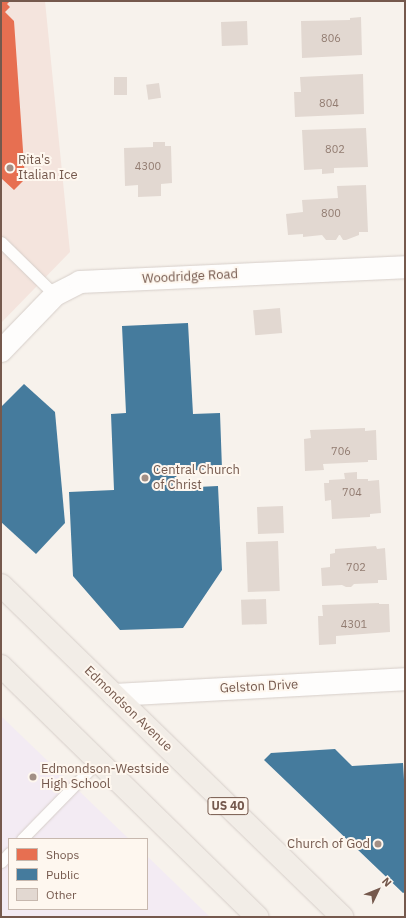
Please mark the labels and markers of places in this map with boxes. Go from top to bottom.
place label: Rita's Italian Ice [18,153,78,184]
marker: Rita's Italian Ice [5,163,15,173]
place label: Central Church of Christ [153,463,240,494]
marker: Central Church of Christ [140,473,150,483]
place label: Edmondson-Westside High School [41,762,169,793]
marker: Edmondson-Westside High School [28,772,38,782]
place label: Church of God [287,836,370,852]
marker: Church of God [373,839,383,849]

